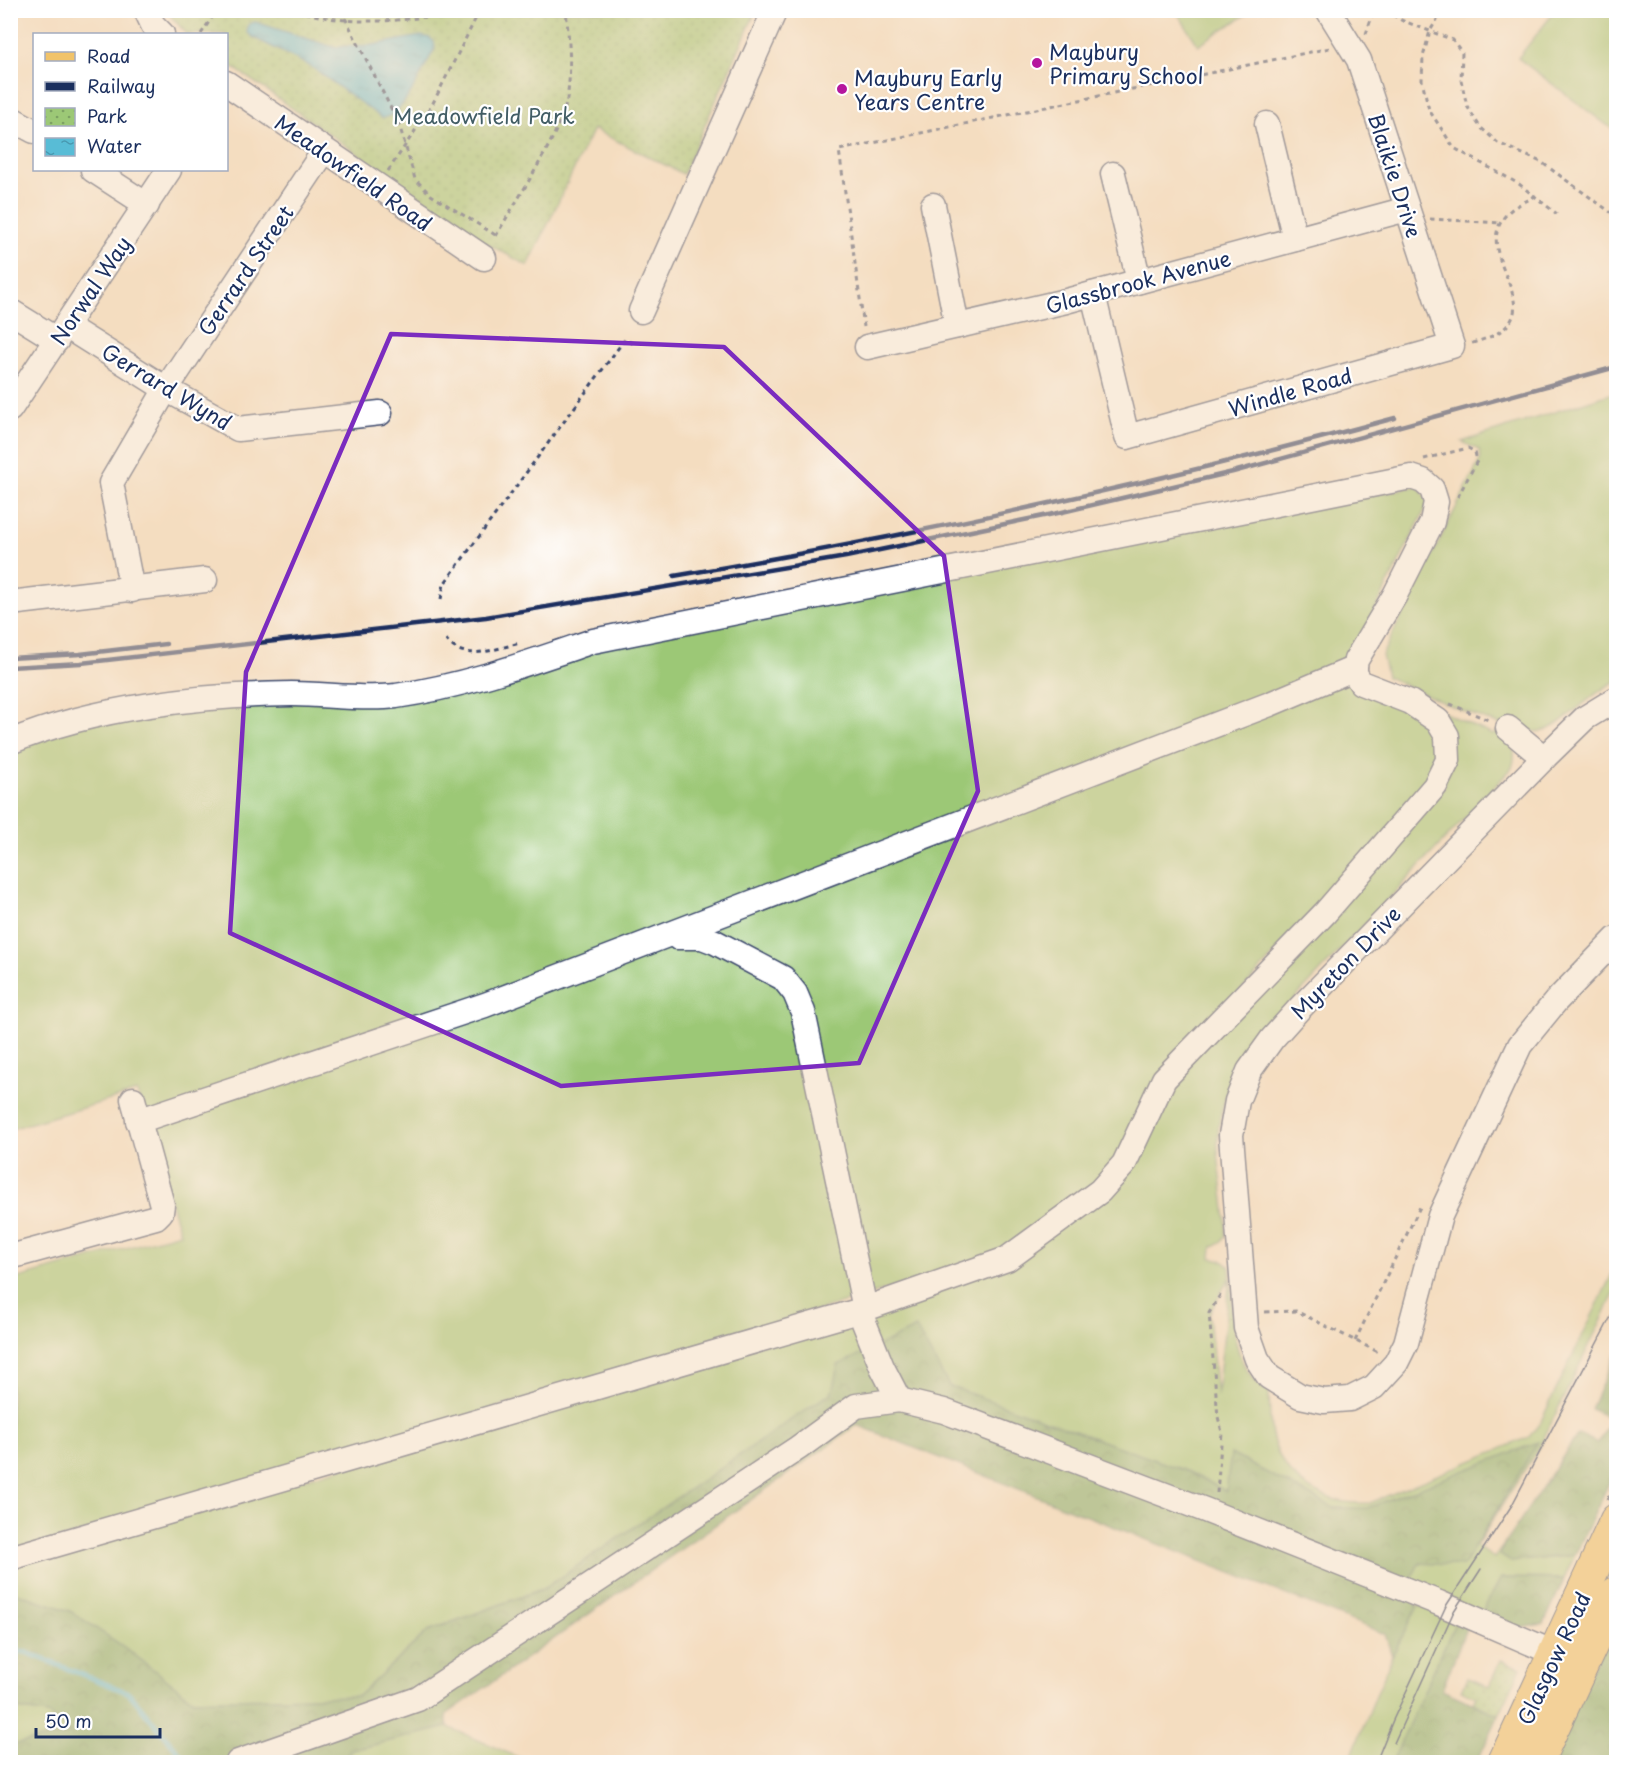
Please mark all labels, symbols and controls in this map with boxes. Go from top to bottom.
legend [33,33,228,171]
place label: Maybury Primary School [1049,35,1204,91]
text: Road [87,42,131,69]
marker: Maybury Primary School [1030,56,1044,70]
place label: Maybury Early Years Centre [854,61,1002,117]
text: Railway [87,72,155,99]
marker: Maybury Early Years Centre [835,82,849,96]
park label: Meadowfield Park [393,99,575,131]
text: Park [87,102,127,129]
street label: Meadowfield Road [269,106,439,238]
street label: Blaikie Drive [1361,109,1431,241]
text: Water [87,132,142,159]
street label: Gerrard Street [189,198,301,342]
street label: Norwal Way [42,229,138,351]
street label: Glassbrook Avenue [1042,241,1234,321]
street label: Gerrard Wynd [96,335,238,437]
street label: Windle Road [1224,358,1356,424]
street label: Myreton Drive [1283,898,1407,1026]
street label: Glasgow Road [1508,1586,1598,1730]
scale bar [36,1701,160,1739]
text: 50 m [45,1707,92,1734]

